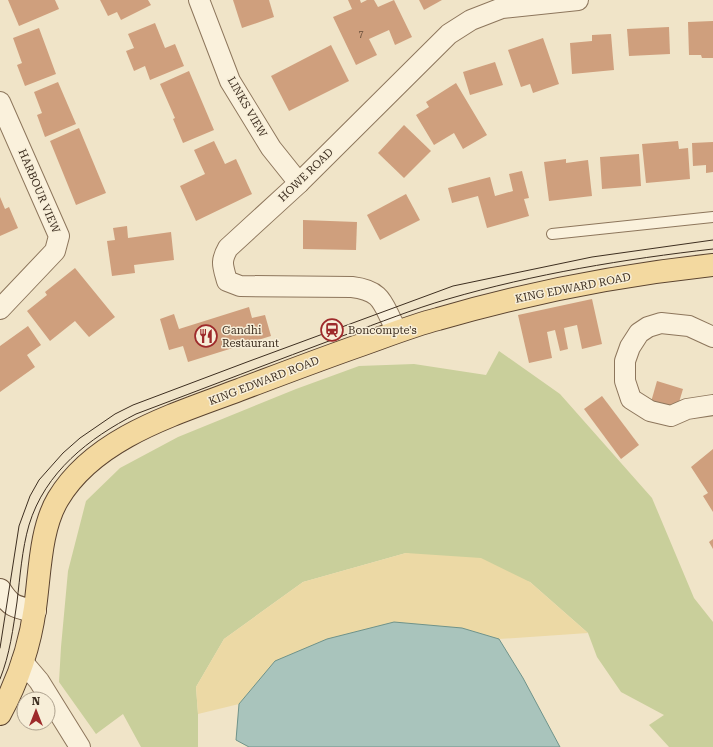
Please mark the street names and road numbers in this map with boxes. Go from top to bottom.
street label: LINKS VIEW [225,75,270,140]
street label: HOWE ROAD [276,146,336,204]
street label: HARBOUR VIEW [15,147,63,236]
street label: KING EDWARD ROAD [514,270,632,306]
street label: KING EDWARD ROAD [207,354,321,408]

